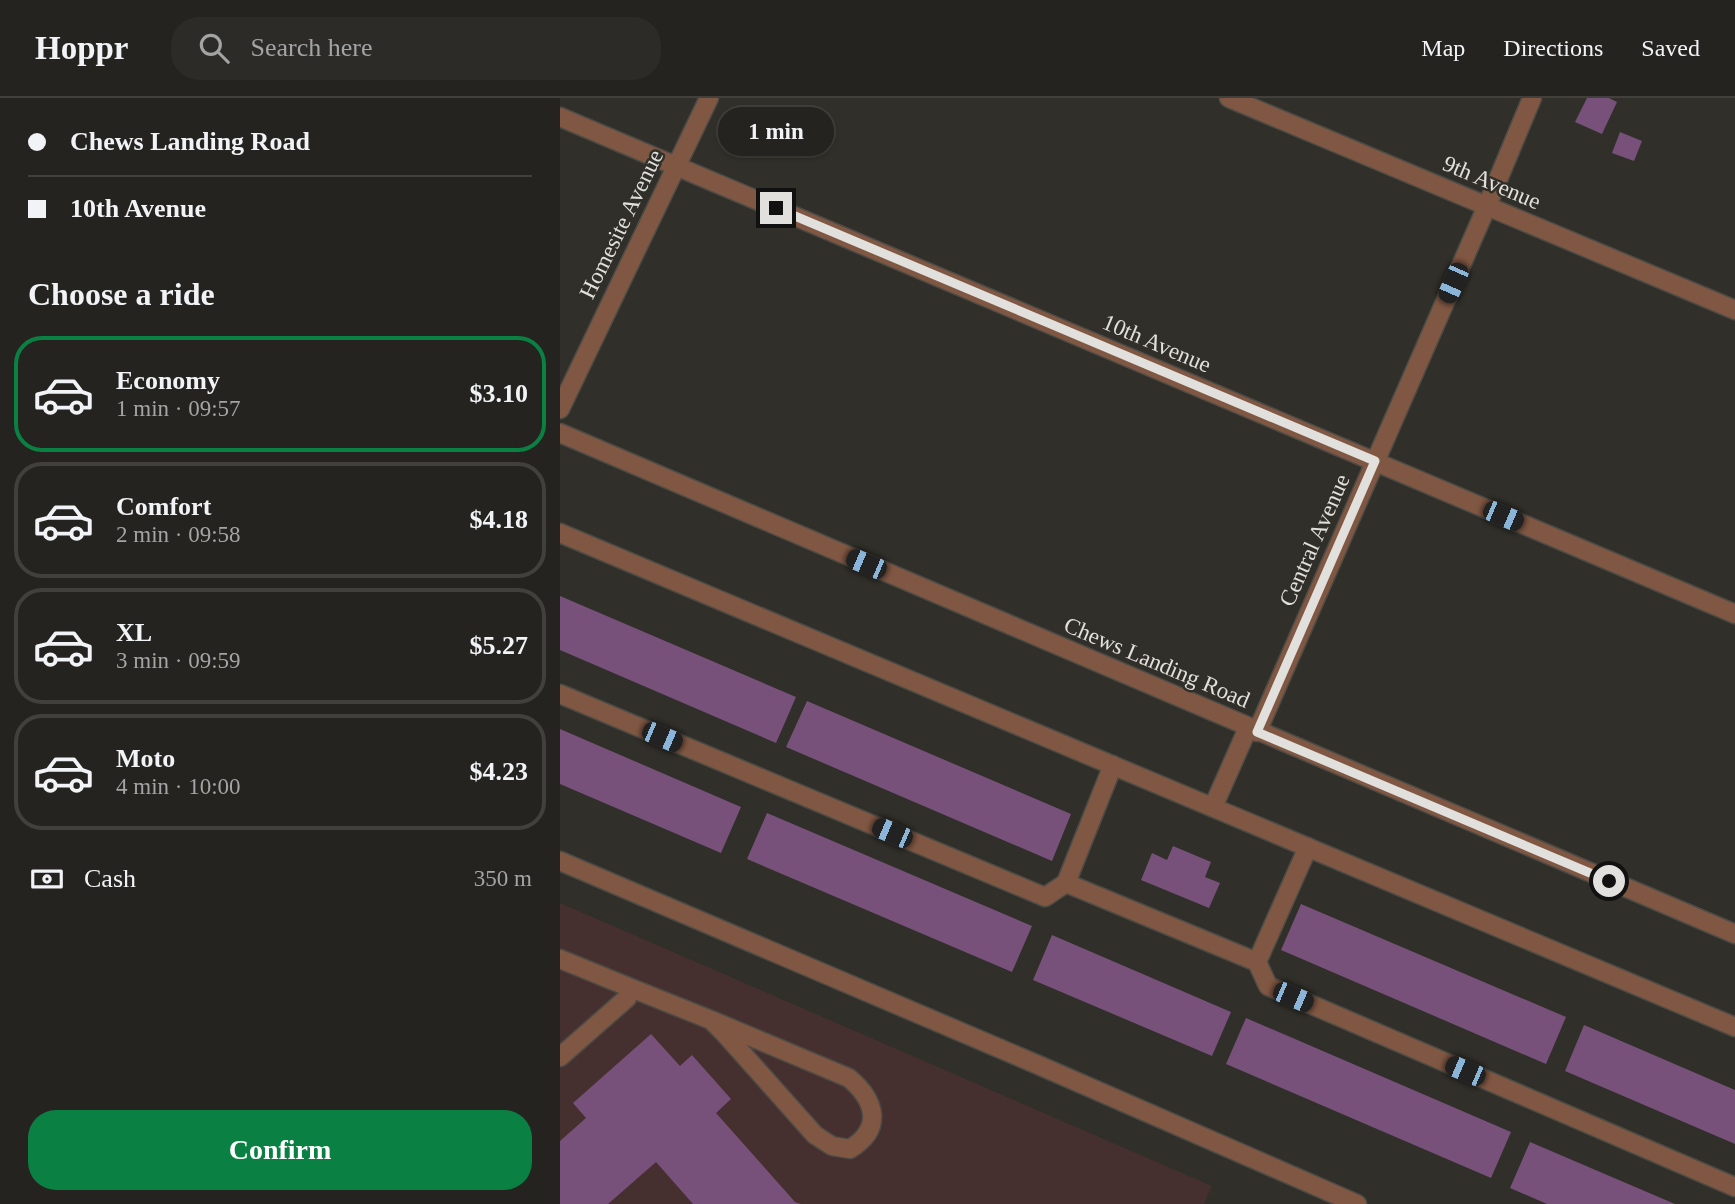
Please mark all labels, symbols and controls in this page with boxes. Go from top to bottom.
search box [171,17,661,80]
icon: search [195,29,233,67]
text: Hoppr [35,30,129,66]
text: Search here [251,33,373,62]
text: Map [1421,35,1465,61]
text: Directions [1503,35,1603,61]
text: Saved [1641,35,1700,61]
callout: 1 min [718,106,834,155]
text: 1 min [748,119,804,144]
text: Chews Landing Road [70,127,310,156]
street label: Homesite Avenue [575,146,668,303]
street label: 9th Avenue [1439,151,1544,214]
route end [760,192,792,224]
text: 10th Avenue [70,194,206,223]
car [1435,260,1472,306]
text: Choose a ride [28,276,215,312]
street label: 10th Avenue [1099,309,1215,377]
icon: car [32,363,95,426]
text: Economy [116,366,220,395]
text: $3.10 [470,379,528,408]
text: 1 min · 09:57 [116,396,241,421]
street label: Central Avenue [1274,470,1355,610]
icon: car [32,489,95,552]
text: Comfort [116,492,211,521]
car [1480,498,1527,534]
text: $4.18 [470,505,528,534]
text: 2 min · 09:58 [116,522,241,547]
car [843,546,890,582]
street label: Chews Landing Road [1060,612,1254,713]
icon: car [32,615,95,678]
text: XL [116,618,152,647]
text: $5.27 [470,631,528,660]
text: 3 min · 09:59 [116,648,241,673]
car [639,719,686,755]
icon: car [32,741,95,804]
text: Moto [116,744,175,773]
text: $4.23 [470,757,528,786]
text: 4 min · 10:00 [116,774,241,799]
car [869,815,916,851]
icon: cash [28,860,66,898]
text: Cash [84,864,136,893]
route start [1593,865,1625,897]
text: 350 m [474,866,532,891]
car [1270,979,1317,1015]
car [1442,1053,1489,1089]
button: Confirm [28,1110,532,1190]

